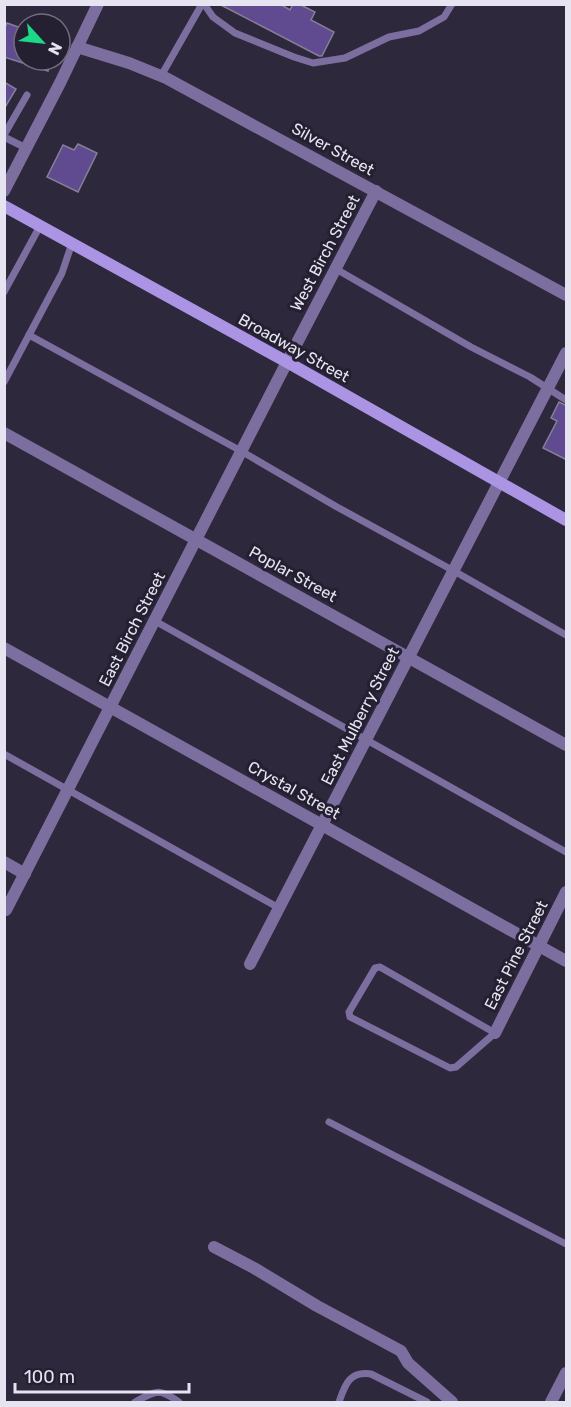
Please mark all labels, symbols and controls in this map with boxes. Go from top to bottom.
north arrow [12,12,72,72]
text: N [44,39,66,58]
street label: Silver Street [289,119,377,179]
street label: West Birch Street [286,192,364,314]
street label: Broadway Street [235,310,353,386]
street label: Poplar Street [246,542,340,606]
street label: East Birch Street [95,569,169,689]
street label: East Mulberry Street [317,644,403,788]
street label: Crystal Street [245,757,343,823]
street label: East Pine Street [480,897,552,1013]
scale bar [15,1356,189,1394]
text: 100 m [24,1366,75,1388]

